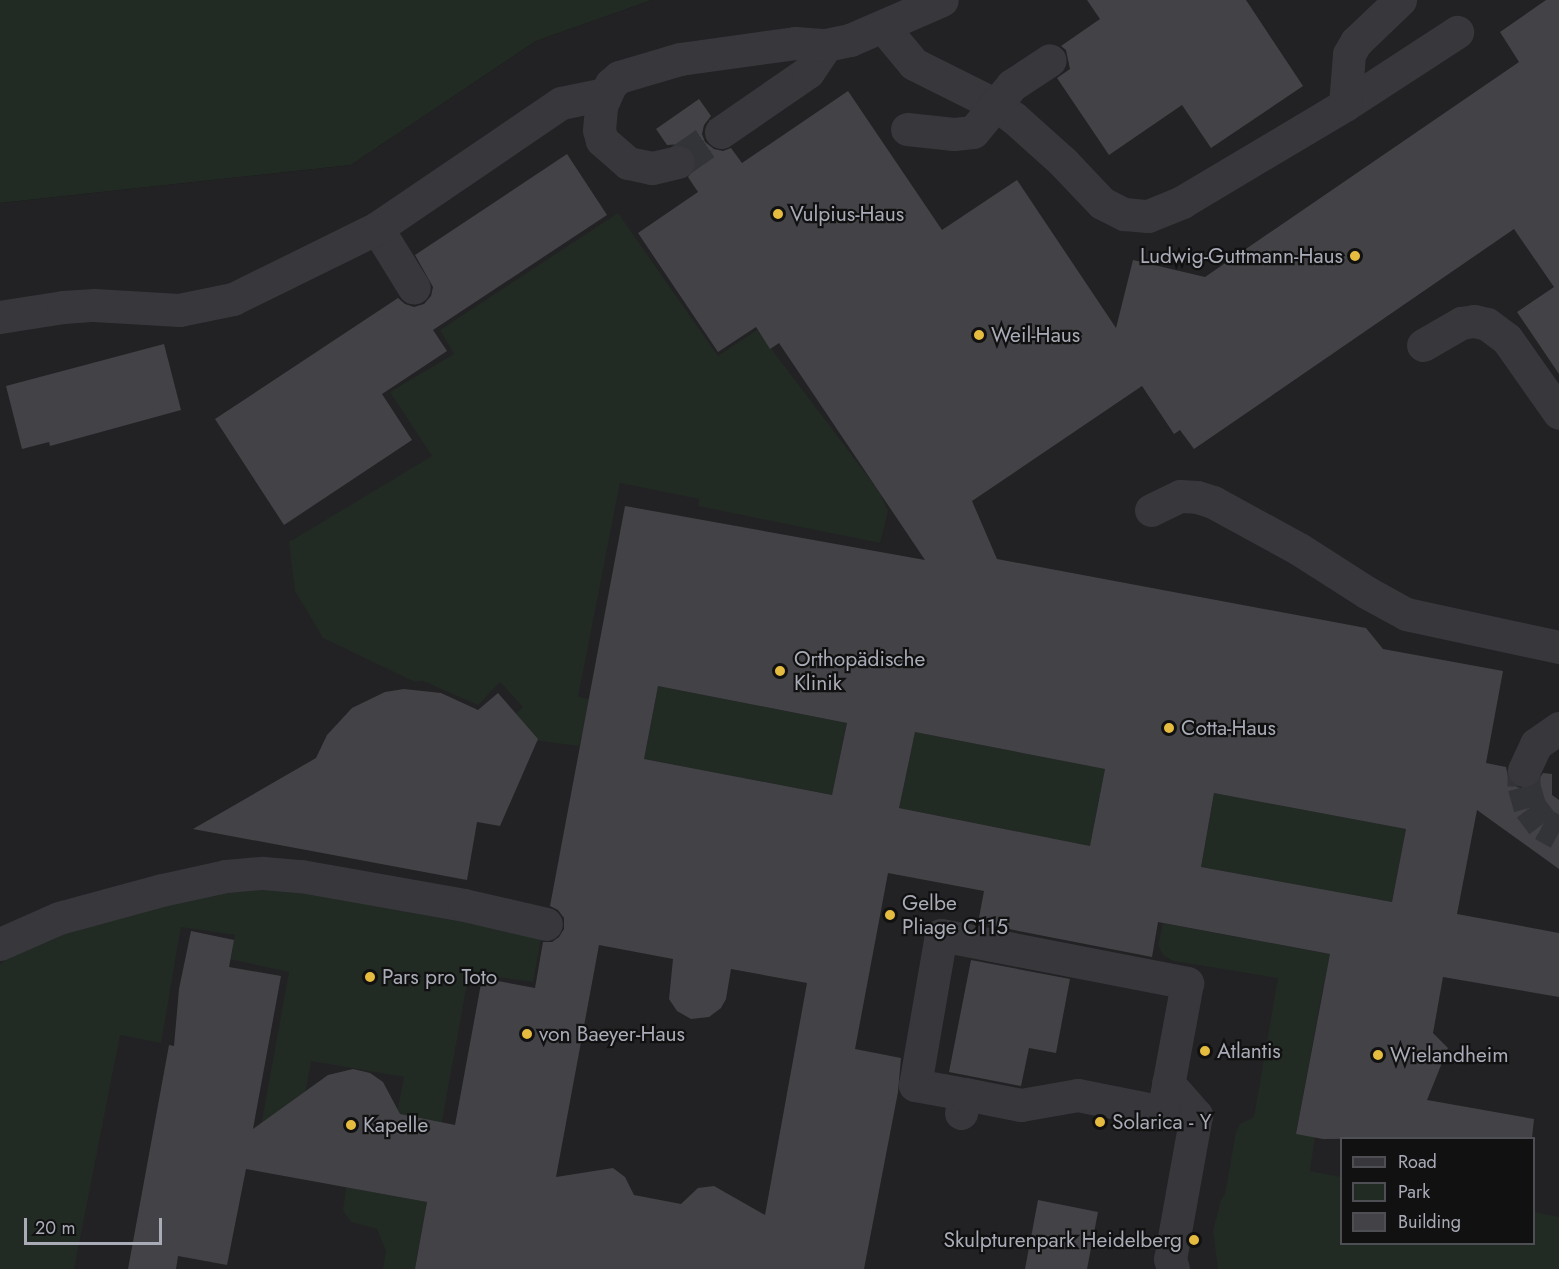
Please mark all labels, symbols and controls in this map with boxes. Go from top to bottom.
place label: Vulpius-Haus [790,201,904,227]
marker: Vulpius-Haus [771,207,785,221]
place label: Ludwig-Guttmann-Haus [1140,243,1343,269]
marker: Ludwig-Guttmann-Haus [1348,249,1362,263]
place label: Weil-Haus [991,322,1080,348]
marker: Weil-Haus [972,328,986,342]
place label: Orthopädische Klinik [794,646,925,696]
marker: Orthopädische Klinik [771,662,789,680]
place label: Cotta-Haus [1181,715,1276,741]
marker: Cotta-Haus [1162,721,1176,735]
place label: Gelbe Pliage C115 [902,890,1008,940]
marker: Gelbe Pliage C115 [883,908,897,922]
place label: Pars pro Toto [382,964,497,990]
marker: Pars pro Toto [363,970,377,984]
place label: von Baeyer-Haus [539,1021,685,1047]
marker: von Baeyer-Haus [520,1027,534,1041]
place label: Atlantis [1217,1038,1281,1064]
place label: Wielandheim [1390,1042,1509,1068]
marker: Atlantis [1198,1044,1212,1058]
marker: Wielandheim [1371,1048,1385,1062]
place label: Solarica - Y [1112,1109,1211,1135]
place label: Kapelle [363,1112,428,1138]
marker: Solarica - Y [1093,1115,1107,1129]
marker: Kapelle [344,1118,358,1132]
legend [1340,1137,1535,1245]
text: Road [1398,1149,1437,1175]
text: Park [1398,1179,1430,1205]
scale bar [27,1206,165,1244]
text: Building [1398,1209,1461,1235]
text: 20 m [35,1215,75,1241]
place label: Skulpturenpark Heidelberg [943,1227,1182,1253]
marker: Skulpturenpark Heidelberg [1187,1233,1201,1247]

